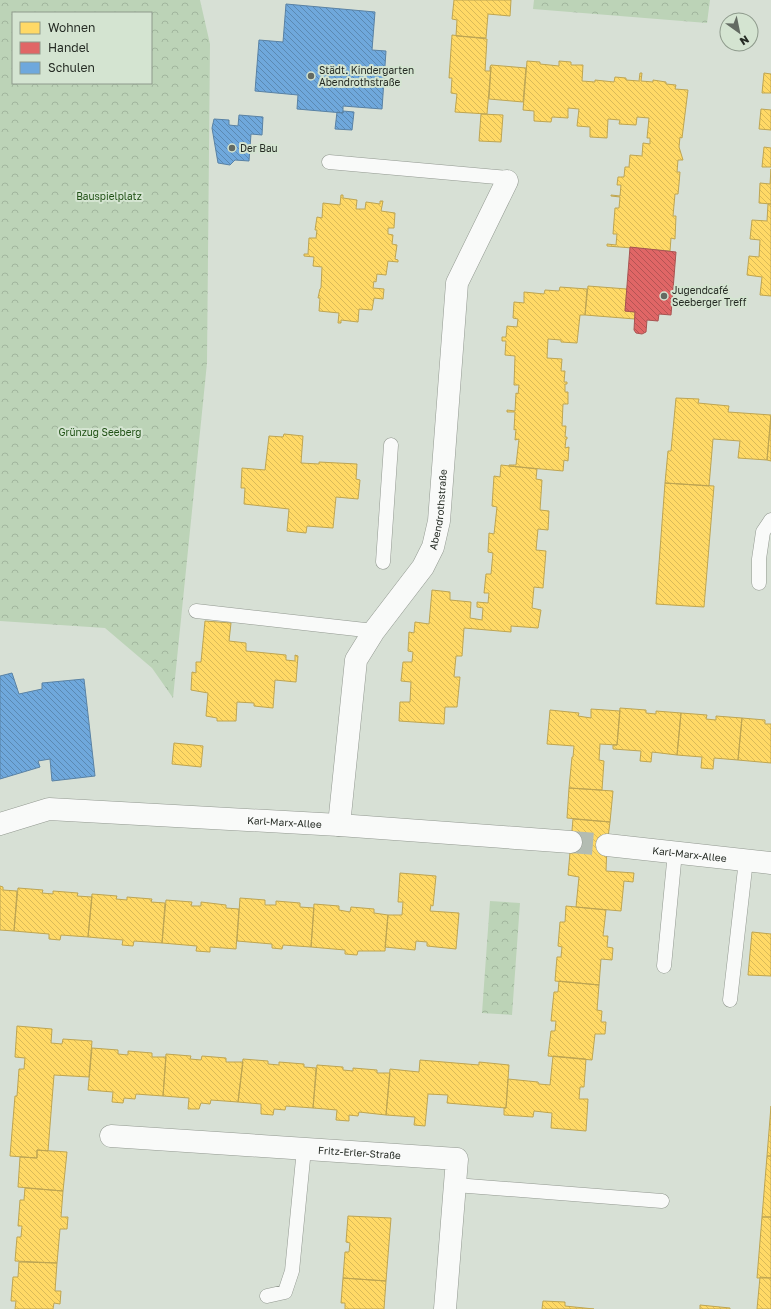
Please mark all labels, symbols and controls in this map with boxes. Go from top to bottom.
legend [12,12,152,84]
north arrow [719,12,759,52]
text: Wohnen [48,20,95,35]
text: N [738,33,752,49]
text: Handel [48,40,90,55]
text: Schulen [48,60,95,75]
place label: Städt. Kindergarten Abendrothstraße [319,64,414,88]
marker: Städt. Kindergarten Abendrothstraße [306,71,316,81]
place label: Der Bau [240,142,278,154]
marker: Der Bau [227,143,237,153]
park label: Bauspielplatz [76,190,142,202]
place label: Jugendcafé Seeberger Treff [672,284,747,308]
marker: Jugendcafé Seeberger Treff [659,291,669,301]
park label: Grünzug Seeberg [59,426,141,438]
street label: Abendrothstraße [427,468,449,551]
street label: Karl-Marx-Allee [247,814,322,830]
street label: Karl-Marx-Allee [652,844,727,864]
street label: Fritz-Erler-Straße [318,1144,401,1161]

